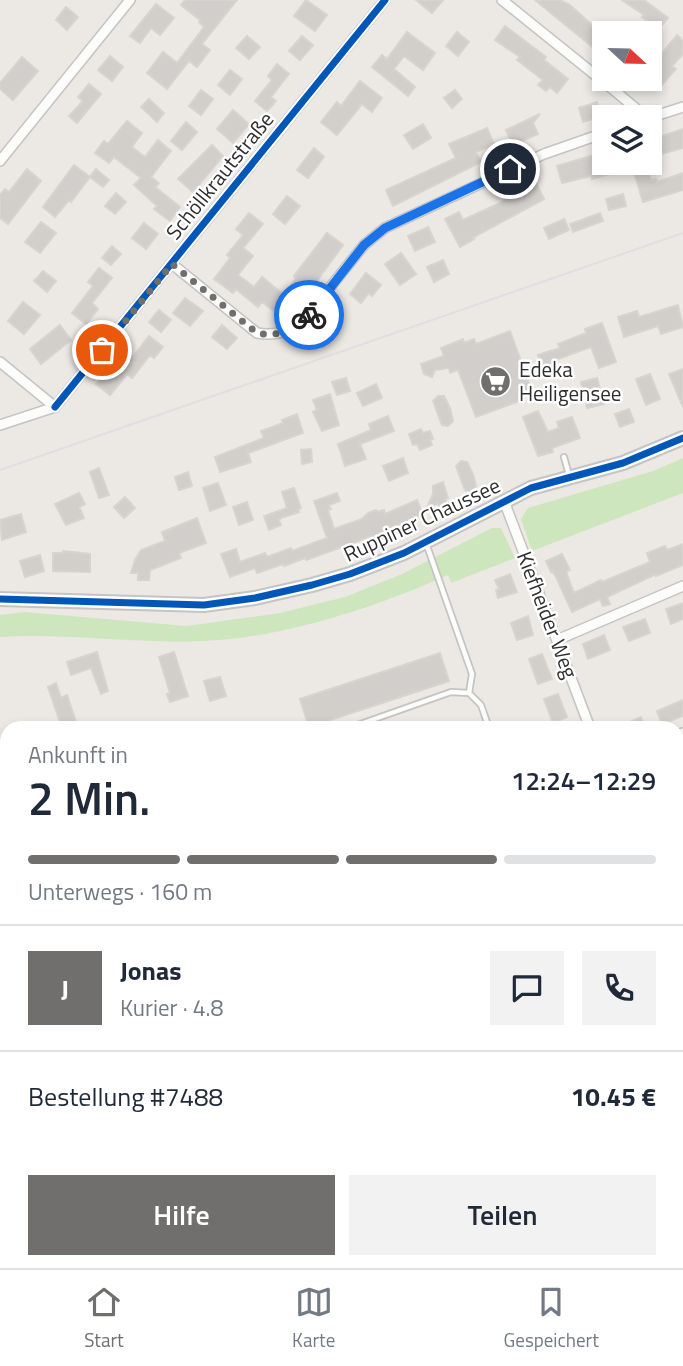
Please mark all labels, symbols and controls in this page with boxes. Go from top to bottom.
north arrow [592,21,662,91]
map controls [592,21,662,175]
street label: Schöllkrautstraße [158,104,281,246]
button: layers [592,105,662,175]
pin [480,139,540,199]
icon: home [491,150,529,188]
courier [274,280,344,350]
icon: bike [290,296,328,334]
pin [72,320,132,380]
icon: bag [83,331,121,369]
place label: Edeka Heiligensee [519,353,621,409]
supermarket icon: Edeka Heiligensee [479,365,513,399]
street label: Ruppiner Chaussee [338,469,505,569]
street label: Kiefheider Weg [509,546,587,683]
text: Ankunft in [28,737,128,772]
text: 12:24–12:29 [511,761,656,800]
text: 2 Min. [28,763,150,833]
text: Unterwegs · 160 m [28,874,212,909]
text: Jonas [120,951,182,990]
button: chat [490,951,564,1025]
button: phone [582,951,656,1025]
text: J [61,969,69,1008]
text: Kurier · 4.8 [120,990,223,1025]
text: Bestellung #7488 [28,1077,223,1116]
text: 10.45 € [571,1077,656,1116]
button: Hilfe [28,1175,335,1255]
button: Teilen [349,1175,656,1255]
tab: Start [84,1283,124,1354]
tab: Karte [292,1283,335,1354]
tab: Gespeichert [504,1283,599,1354]

